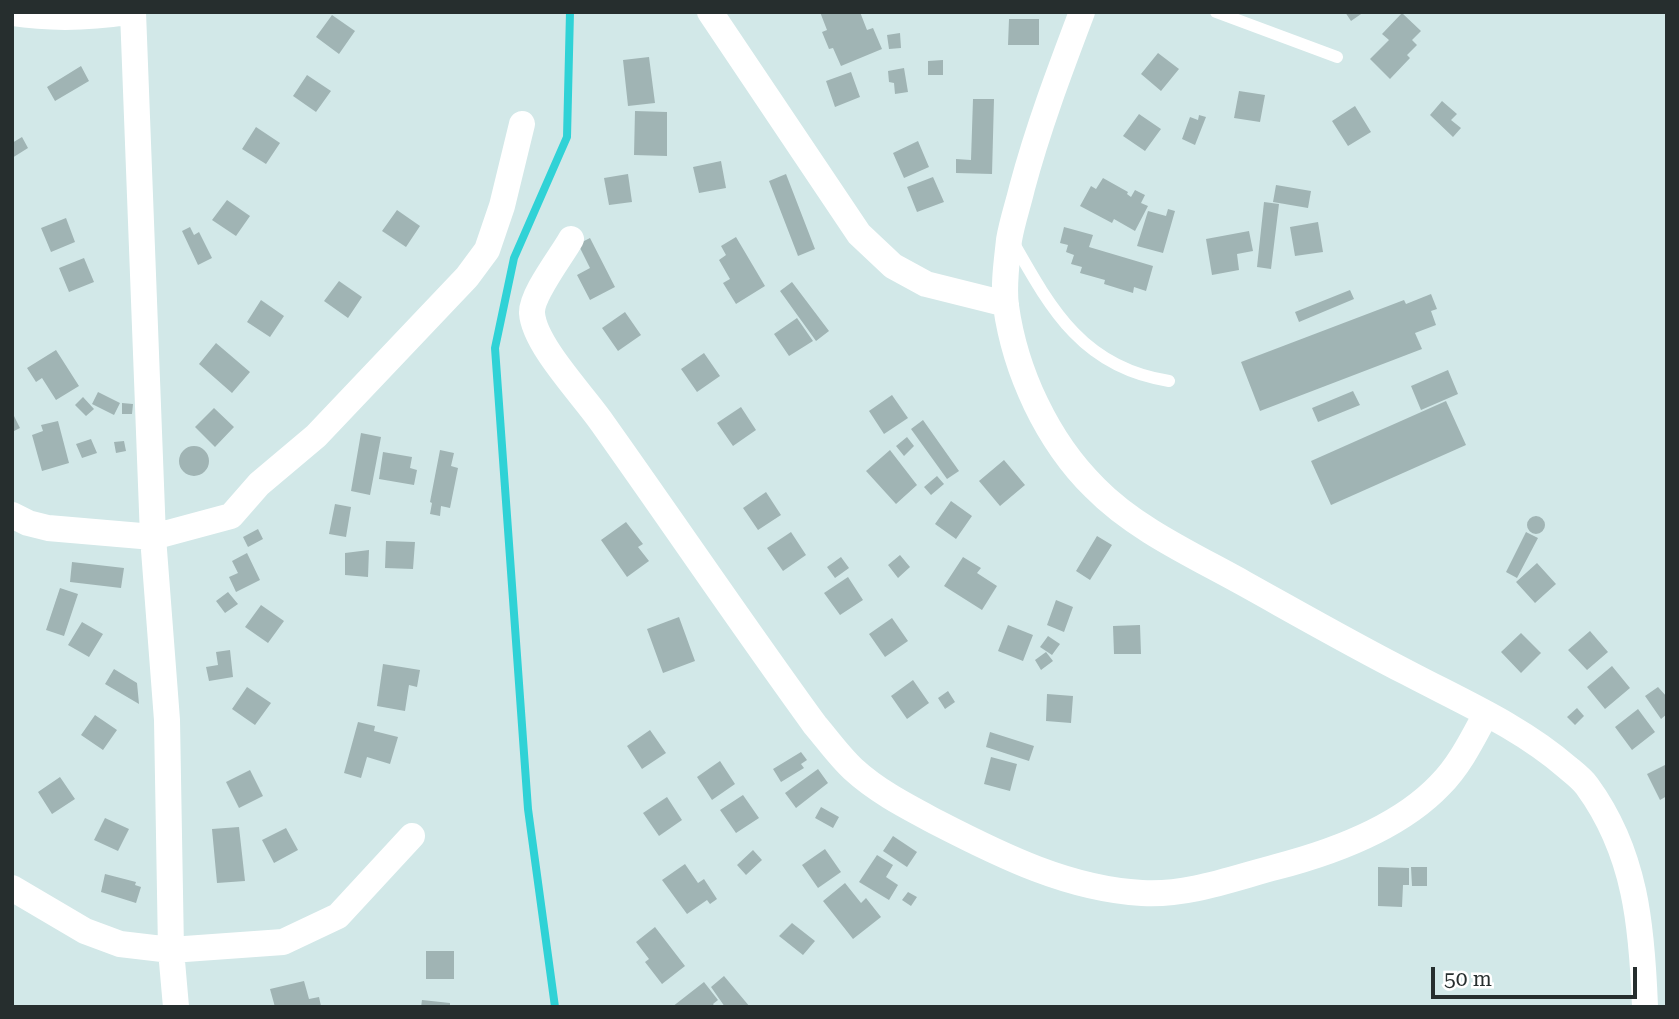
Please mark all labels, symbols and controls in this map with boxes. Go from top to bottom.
scale bar [1434,953,1640,997]
text: 50 m [1444,967,1492,991]

